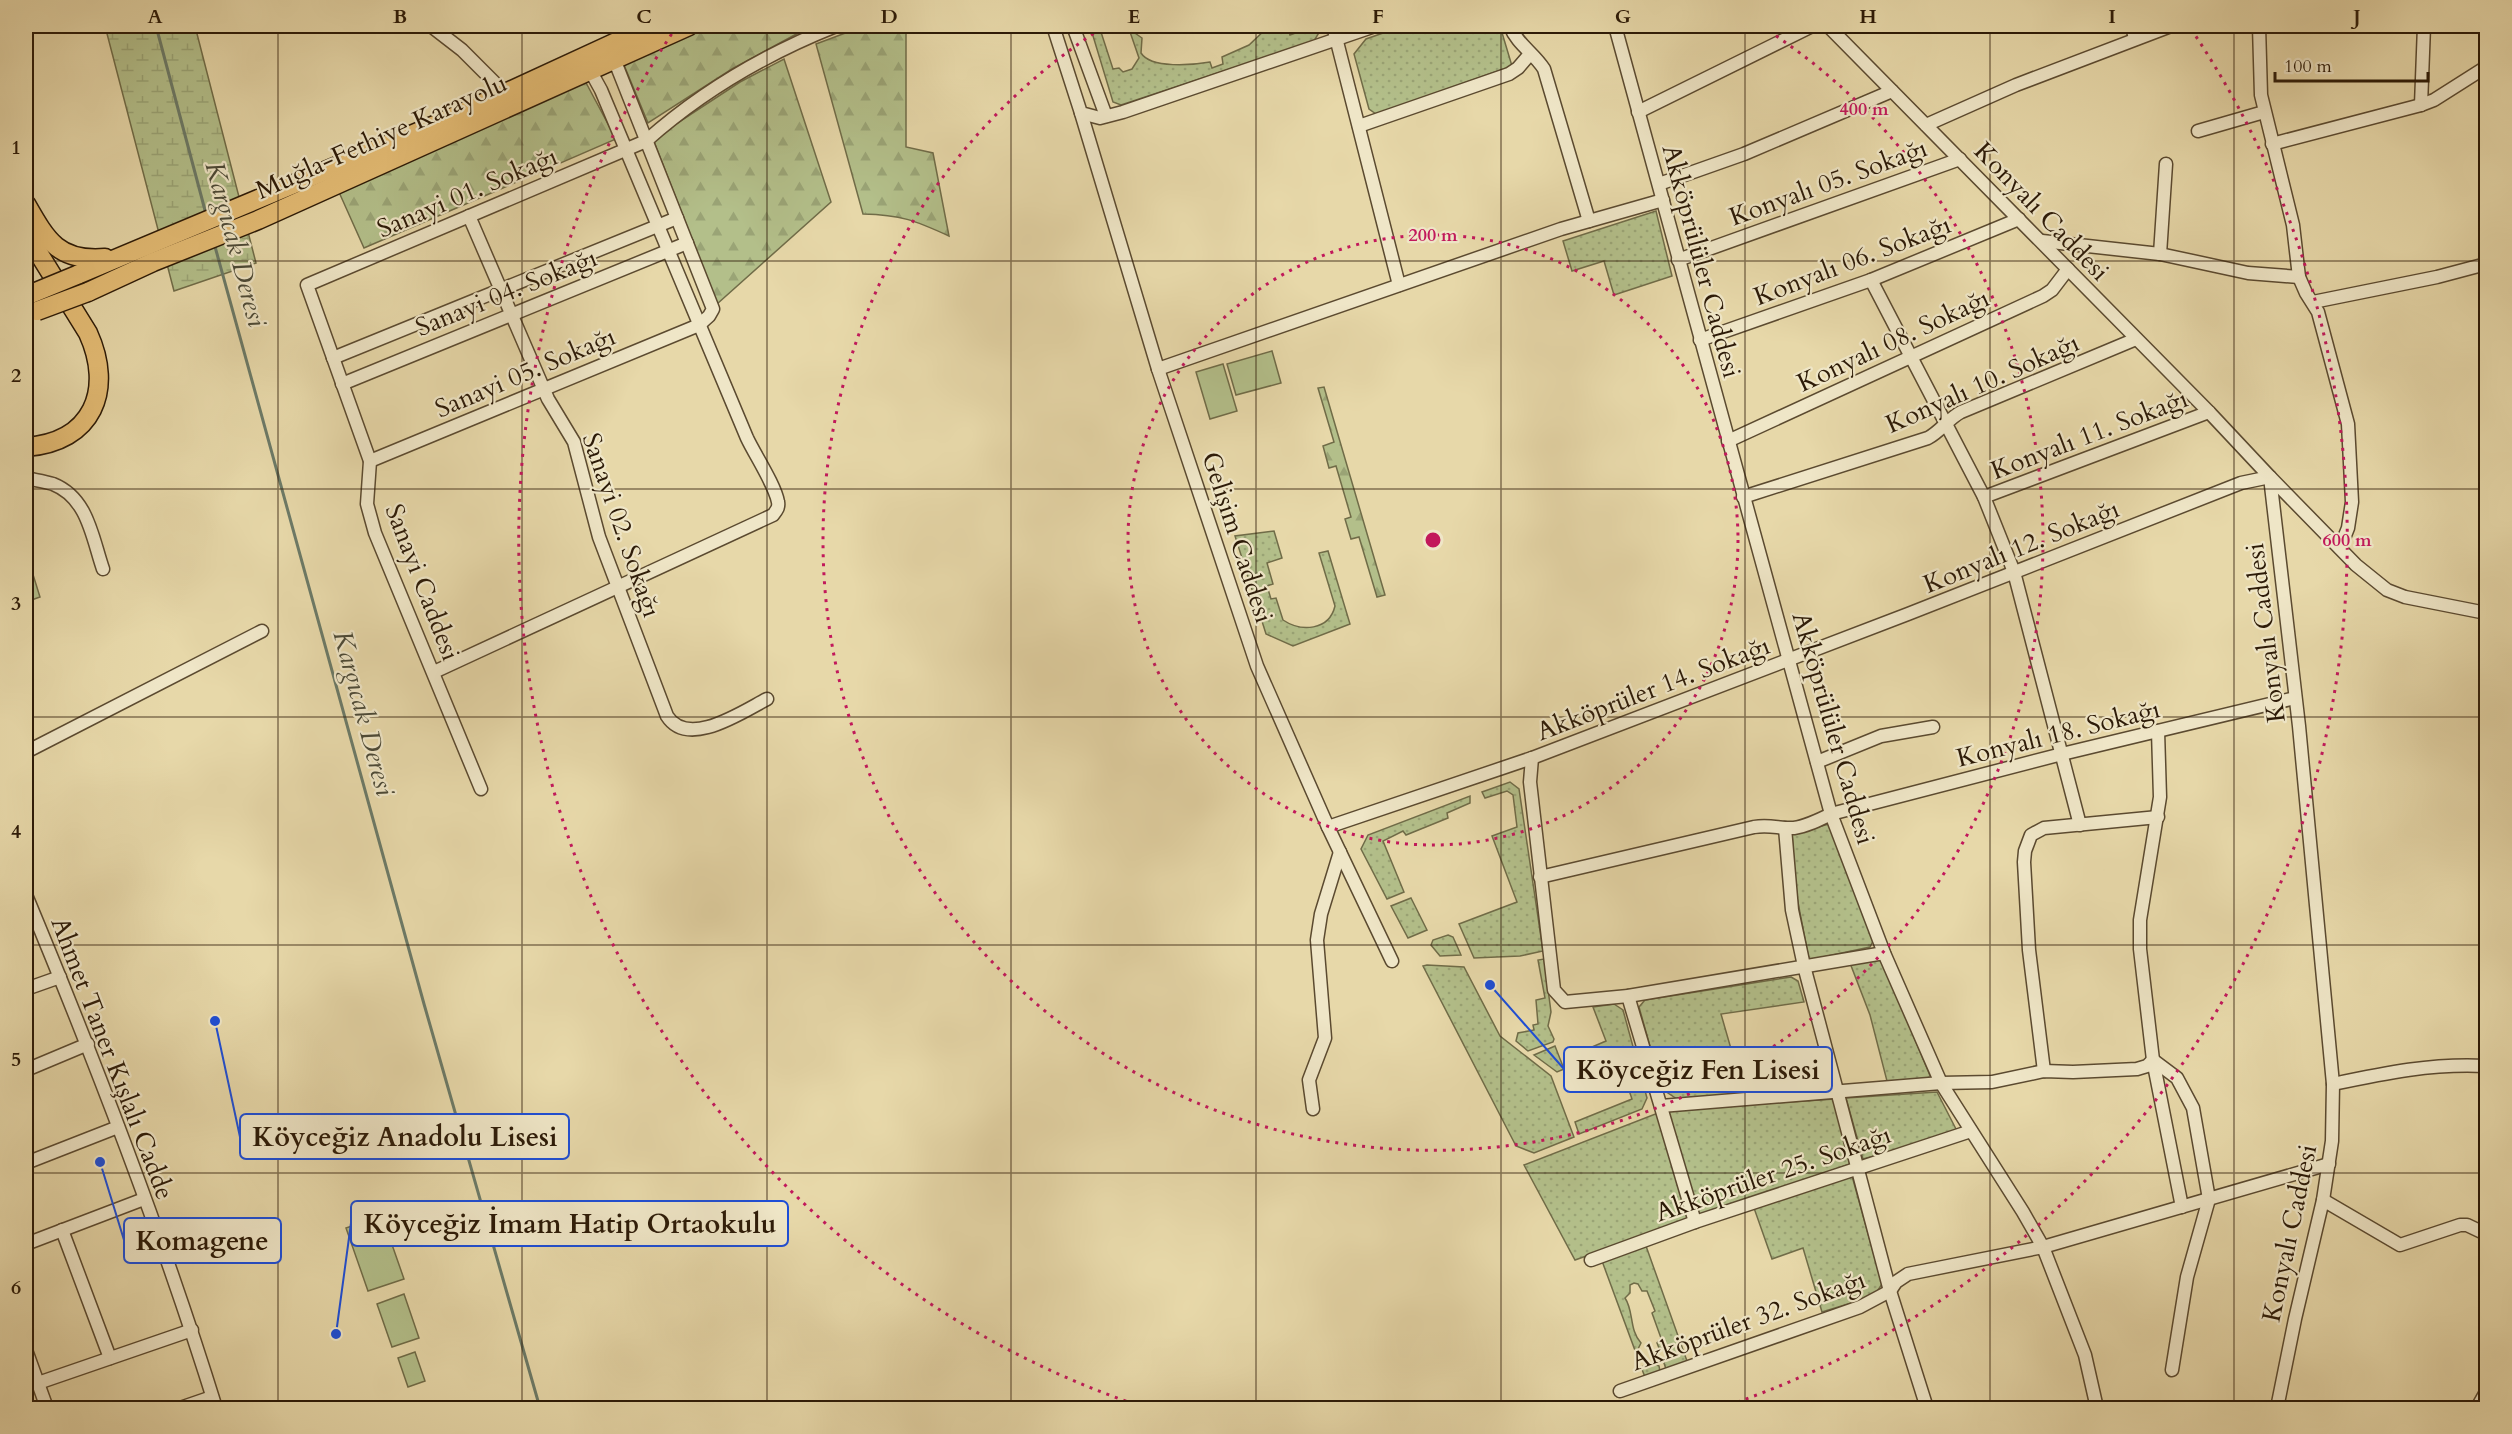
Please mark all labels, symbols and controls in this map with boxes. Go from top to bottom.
text: A [147,3,163,30]
text: B [393,3,407,30]
text: C [636,3,652,30]
text: D [880,3,898,30]
text: E [1128,3,1140,30]
text: F [1372,3,1384,30]
text: G [1615,3,1631,30]
text: H [1859,3,1877,30]
text: I [2108,3,2116,30]
text: J [2350,3,2361,30]
scale bar [2275,45,2428,83]
text: 100 m [2284,54,2332,79]
street label: Muğla-Fethiye Karayolu [250,65,512,208]
text: 400 m [1839,97,1889,122]
street label: Konyalı 05. Sokağı [1724,130,1932,235]
text: 1 [11,134,21,161]
street label: Konyalı Caddesi [1966,134,2117,288]
street label: Sanayi 01. Sokağı [372,139,563,246]
street label: Akköprülüler Caddesi [1654,141,1750,382]
water label: Kargıcak Deresi [196,157,276,332]
street label: Konyalı 06. Sokağı [1749,207,1956,314]
text: 200 m [1408,223,1458,248]
street label: Sanayi 04. Sokağı [410,240,602,345]
street label: Konyalı 08. Sokağı [1791,281,1995,400]
street label: Sanayi 05. Sokağı [430,319,621,426]
street label: Konyalı 10. Sokağı [1880,325,2085,442]
text: 2 [11,362,21,389]
street label: Konyalı 11. Sokağı [1986,381,2193,488]
street label: Sanayi 02. Sokağı [574,428,669,622]
street label: Gelişim Caddesi [1193,447,1282,627]
street label: Konyalı 12. Sokağı [1918,491,2124,602]
street label: Sanayi Caddesi [377,499,468,665]
text: 600 m [2322,528,2372,553]
centre of rings [1423,530,1443,550]
street label: Konyalı Caddesi [2237,541,2294,725]
text: 3 [11,590,21,617]
street label: Akköprülüler Caddesi [1784,608,1883,848]
water label: Kargıcak Deresi [324,626,404,801]
street label: Akköprüler 14. Sokağı [1532,628,1775,749]
street label: Konyalı 18. Sokağı [1953,691,2163,776]
text: 4 [11,818,21,845]
street label: Ahmet Taner Kışlalı Cadde [42,912,183,1204]
text: 5 [11,1046,21,1073]
callout: Köyceğiz Fen Lisesi [1564,1047,1832,1092]
text: Köyceğiz Fen Lisesi [1576,1052,1820,1089]
callout: Köyceğiz Anadolu Lisesi [240,1114,569,1159]
street label: Akköprüler 25. Sokağı [1651,1117,1896,1230]
text: Köyceğiz Anadolu Lisesi [252,1119,558,1156]
street label: Konyalı Caddesi [2254,1141,2325,1325]
callout: Köyceğiz İmam Hatip Ortaokulu [351,1201,788,1246]
text: Köyceğiz İmam Hatip Ortaokulu [363,1206,777,1243]
callout: Komagene [124,1218,281,1263]
text: Komagene [135,1223,269,1260]
street label: Akköprüler 32. Sokağı [1626,1262,1870,1379]
text: 6 [11,1274,21,1301]

